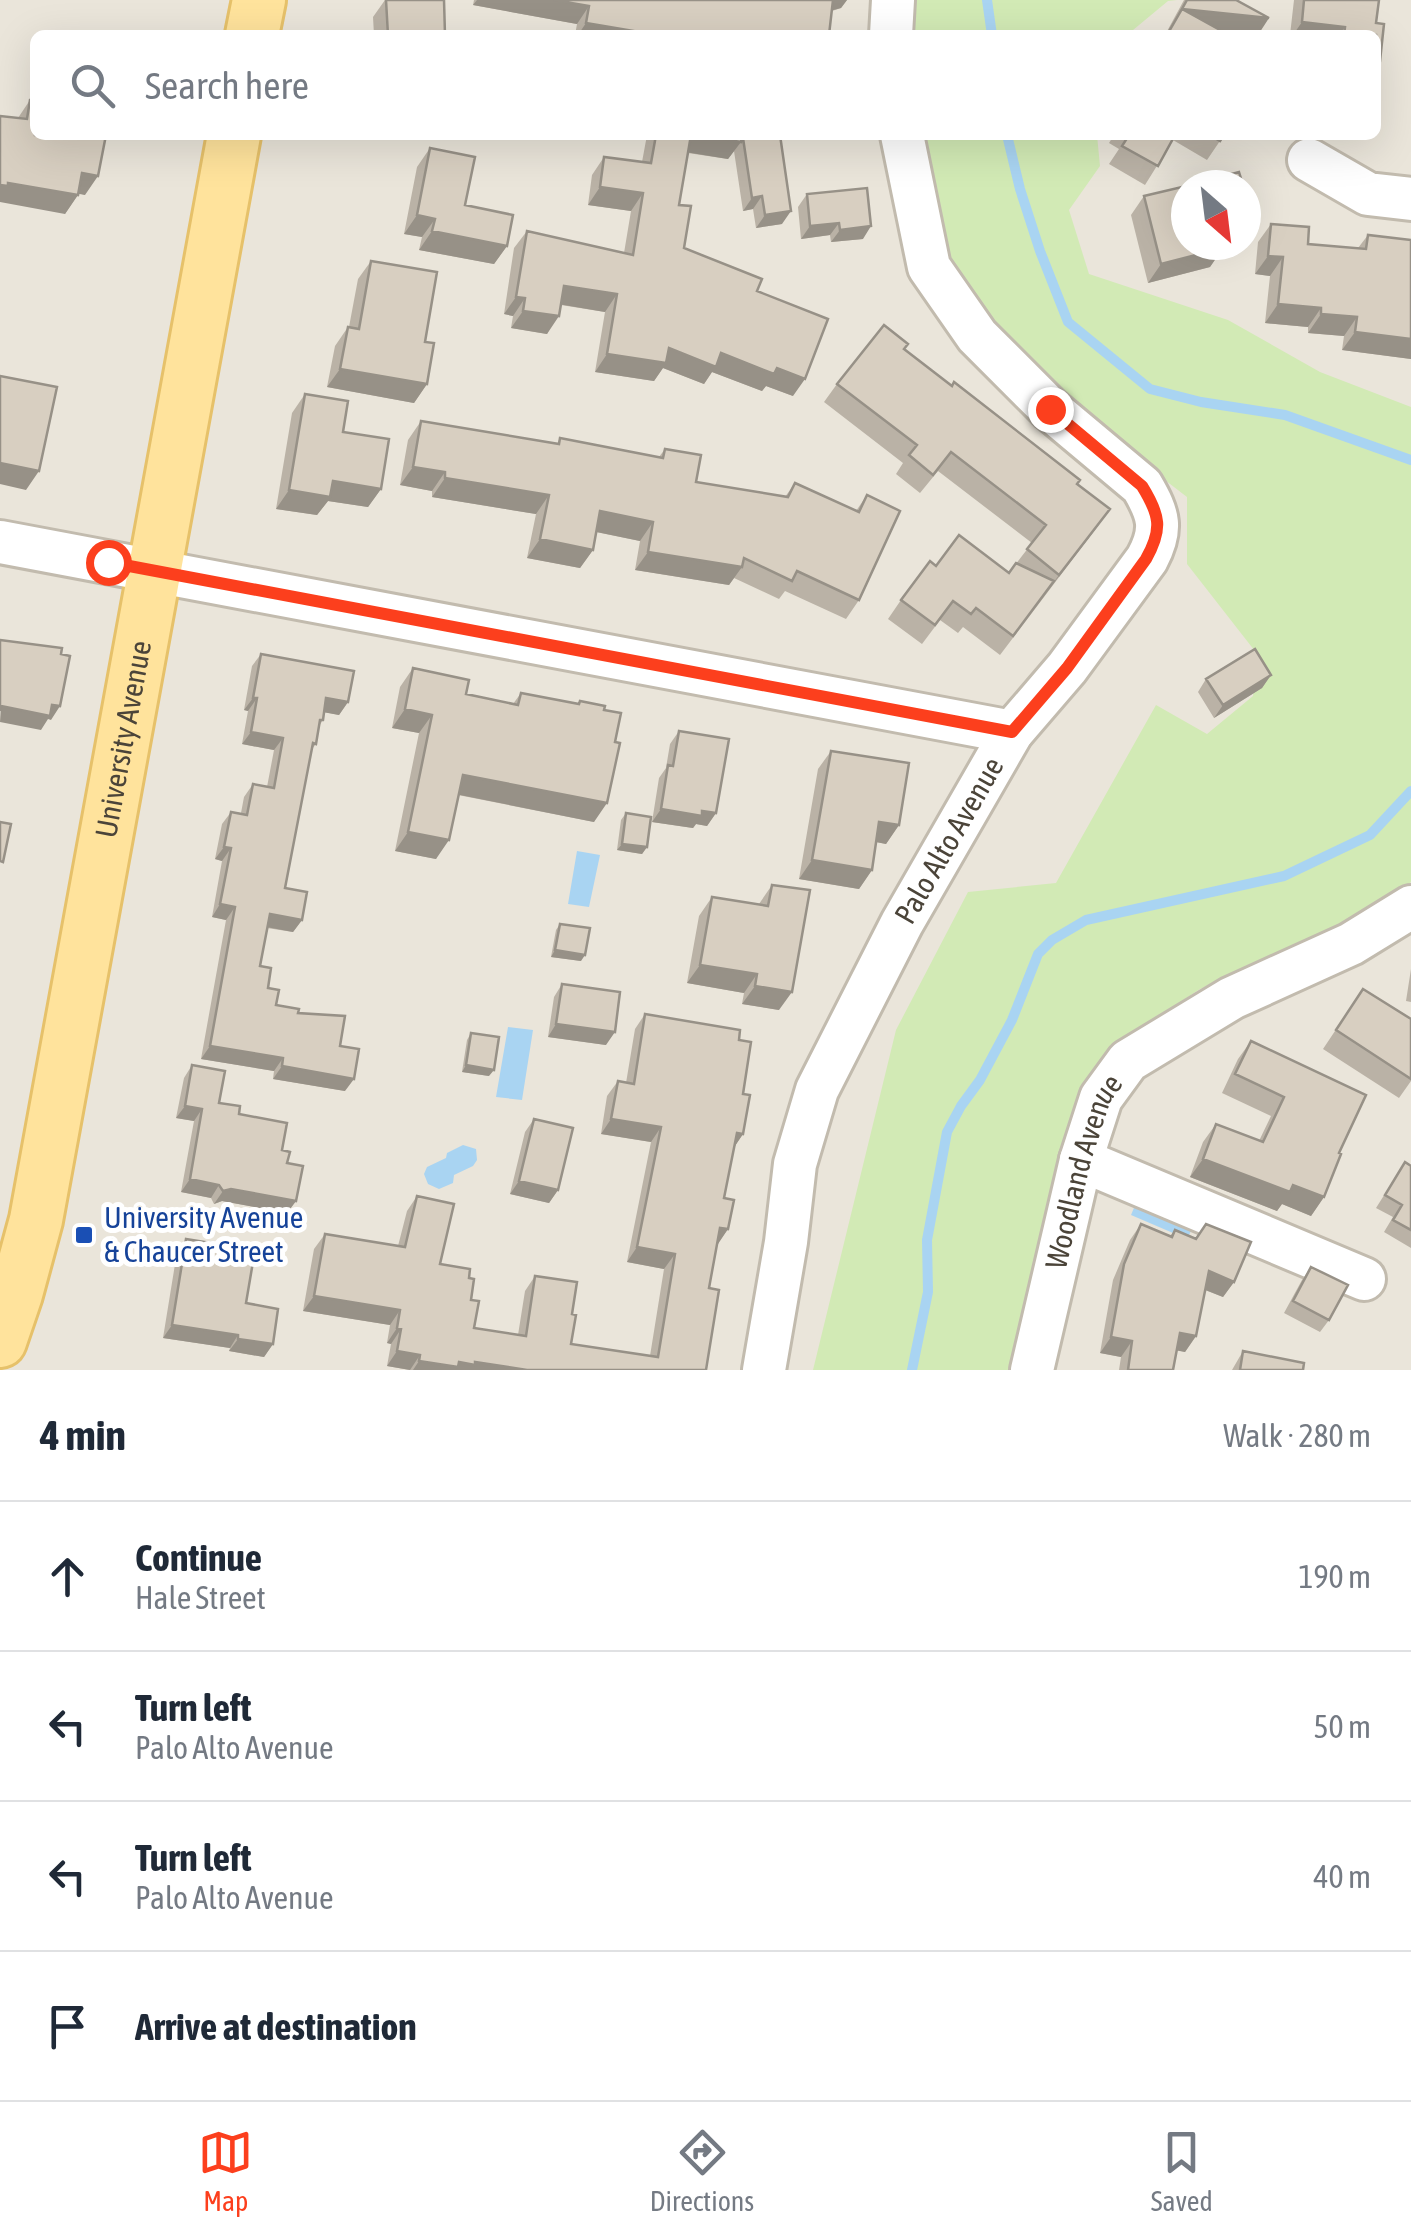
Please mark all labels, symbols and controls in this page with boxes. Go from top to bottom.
search box [30,30,1381,140]
icon: search [65,58,120,113]
text: Search here [145,64,309,107]
north arrow [1171,170,1261,260]
route end [1028,387,1074,433]
route start [86,540,132,586]
street label: University Avenue [88,638,157,840]
street label: Palo Alto Avenue [887,751,1010,929]
street label: Woodland Avenue [1038,1067,1129,1272]
place label: University Avenue & Chaucer Street [104,1200,303,1268]
marker: University Avenue & Chaucer Street [73,1224,95,1246]
text: 4 min [40,1411,126,1459]
text: Walk · 280 m [1223,1417,1371,1454]
text: Continue [135,1536,262,1579]
icon: ahead [40,1549,95,1604]
text: 190 m [1298,1558,1371,1595]
text: Hale Street [135,1579,266,1616]
text: Turn left [135,1686,251,1729]
icon: left [40,1699,95,1754]
text: 50 m [1313,1708,1371,1745]
text: Palo Alto Avenue [135,1729,334,1766]
text: Turn left [135,1836,251,1879]
icon: left [40,1849,95,1904]
text: 40 m [1313,1858,1371,1895]
text: Palo Alto Avenue [135,1879,334,1916]
icon: arrive [40,1999,95,2054]
text: Arrive at destination [135,2005,417,2048]
tab: Map [198,2125,253,2217]
tab: Directions [650,2125,754,2217]
tab: Saved [1151,2125,1213,2217]

